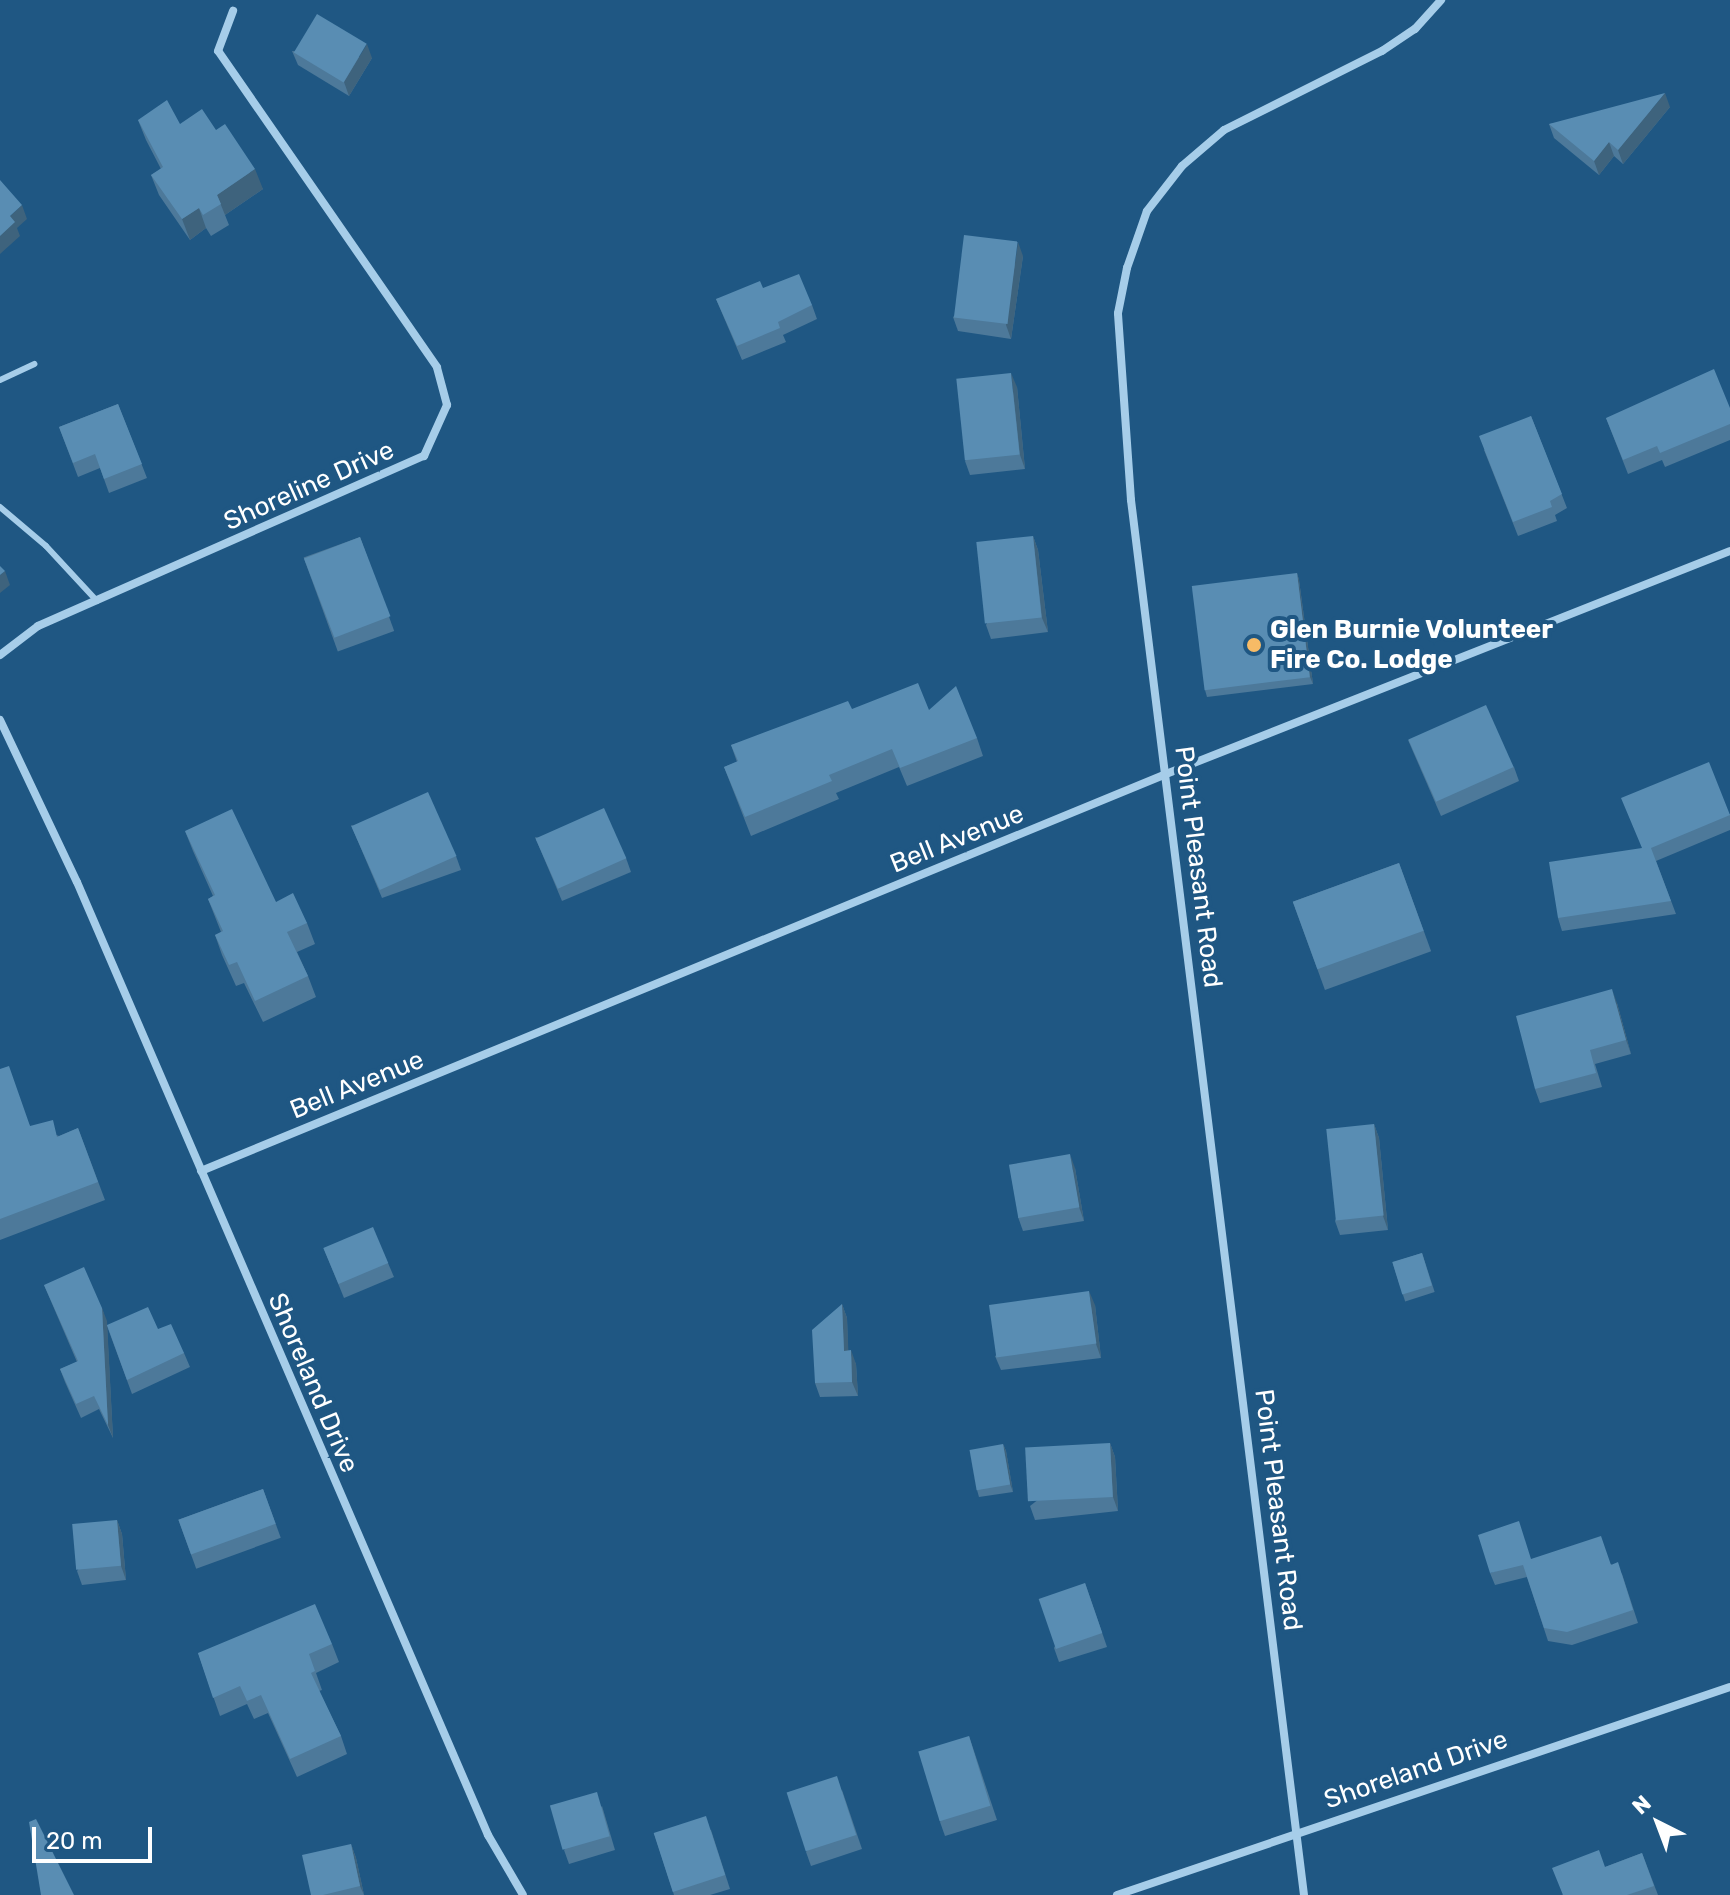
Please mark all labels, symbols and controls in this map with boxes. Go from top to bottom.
street label: Shoreline Drive [219,435,399,537]
place label: Glen Burnie Volunteer Fire Co. Lodge [1270,614,1554,676]
marker: Glen Burnie Volunteer Fire Co. Lodge [1245,636,1263,654]
street label: Point Pleasant Road [1168,744,1228,990]
street label: Bell Avenue [885,798,1029,880]
street label: Bell Avenue [285,1044,429,1126]
street label: Shoreland Drive [261,1289,365,1477]
street label: Point Pleasant Road [1248,1387,1308,1633]
street label: Shoreland Drive [1320,1724,1512,1816]
north arrow [1618,1783,1698,1863]
text: N [1627,1789,1657,1820]
scale bar [36,1811,156,1861]
text: 20 m [46,1827,103,1855]

